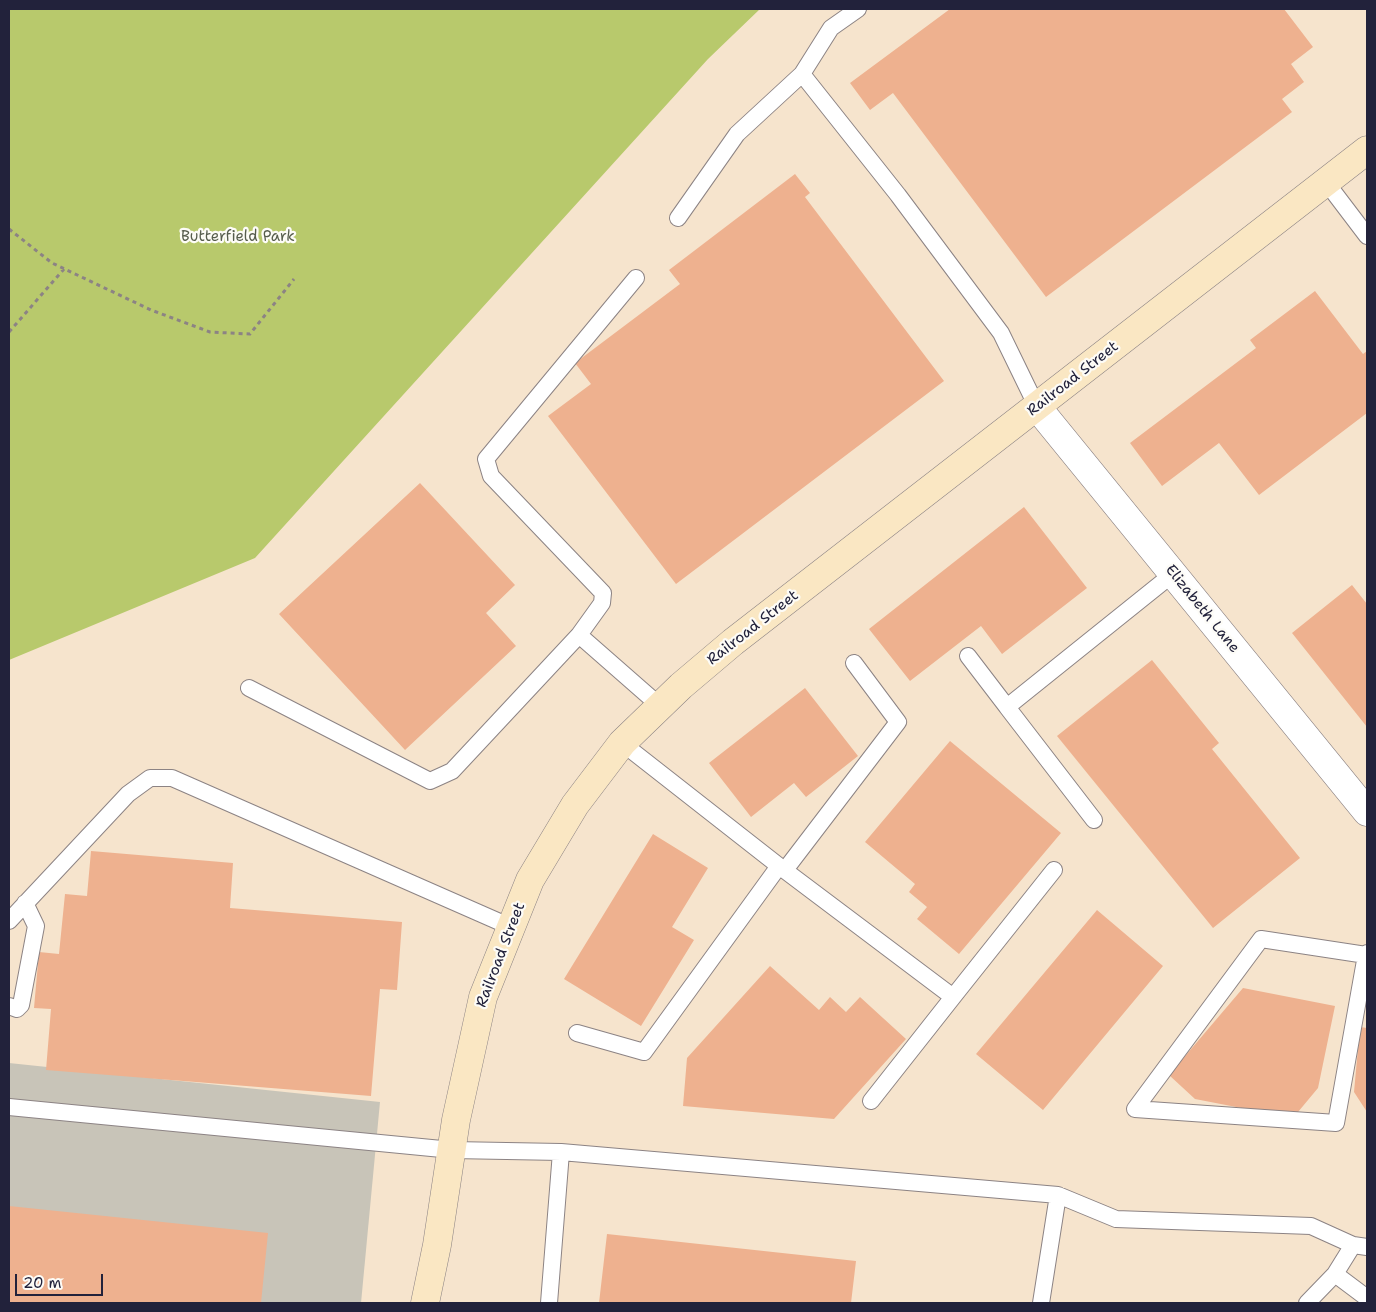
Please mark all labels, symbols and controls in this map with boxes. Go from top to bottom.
park label: Butterfield Park [181,228,295,246]
street label: Railroad Street [1024,338,1122,420]
street label: Elizabeth Lane [1161,561,1243,657]
street label: Railroad Street [704,587,802,669]
street label: Railroad Street [473,900,529,1010]
scale bar [18,1264,105,1296]
text: 20 m [23,1273,62,1293]

